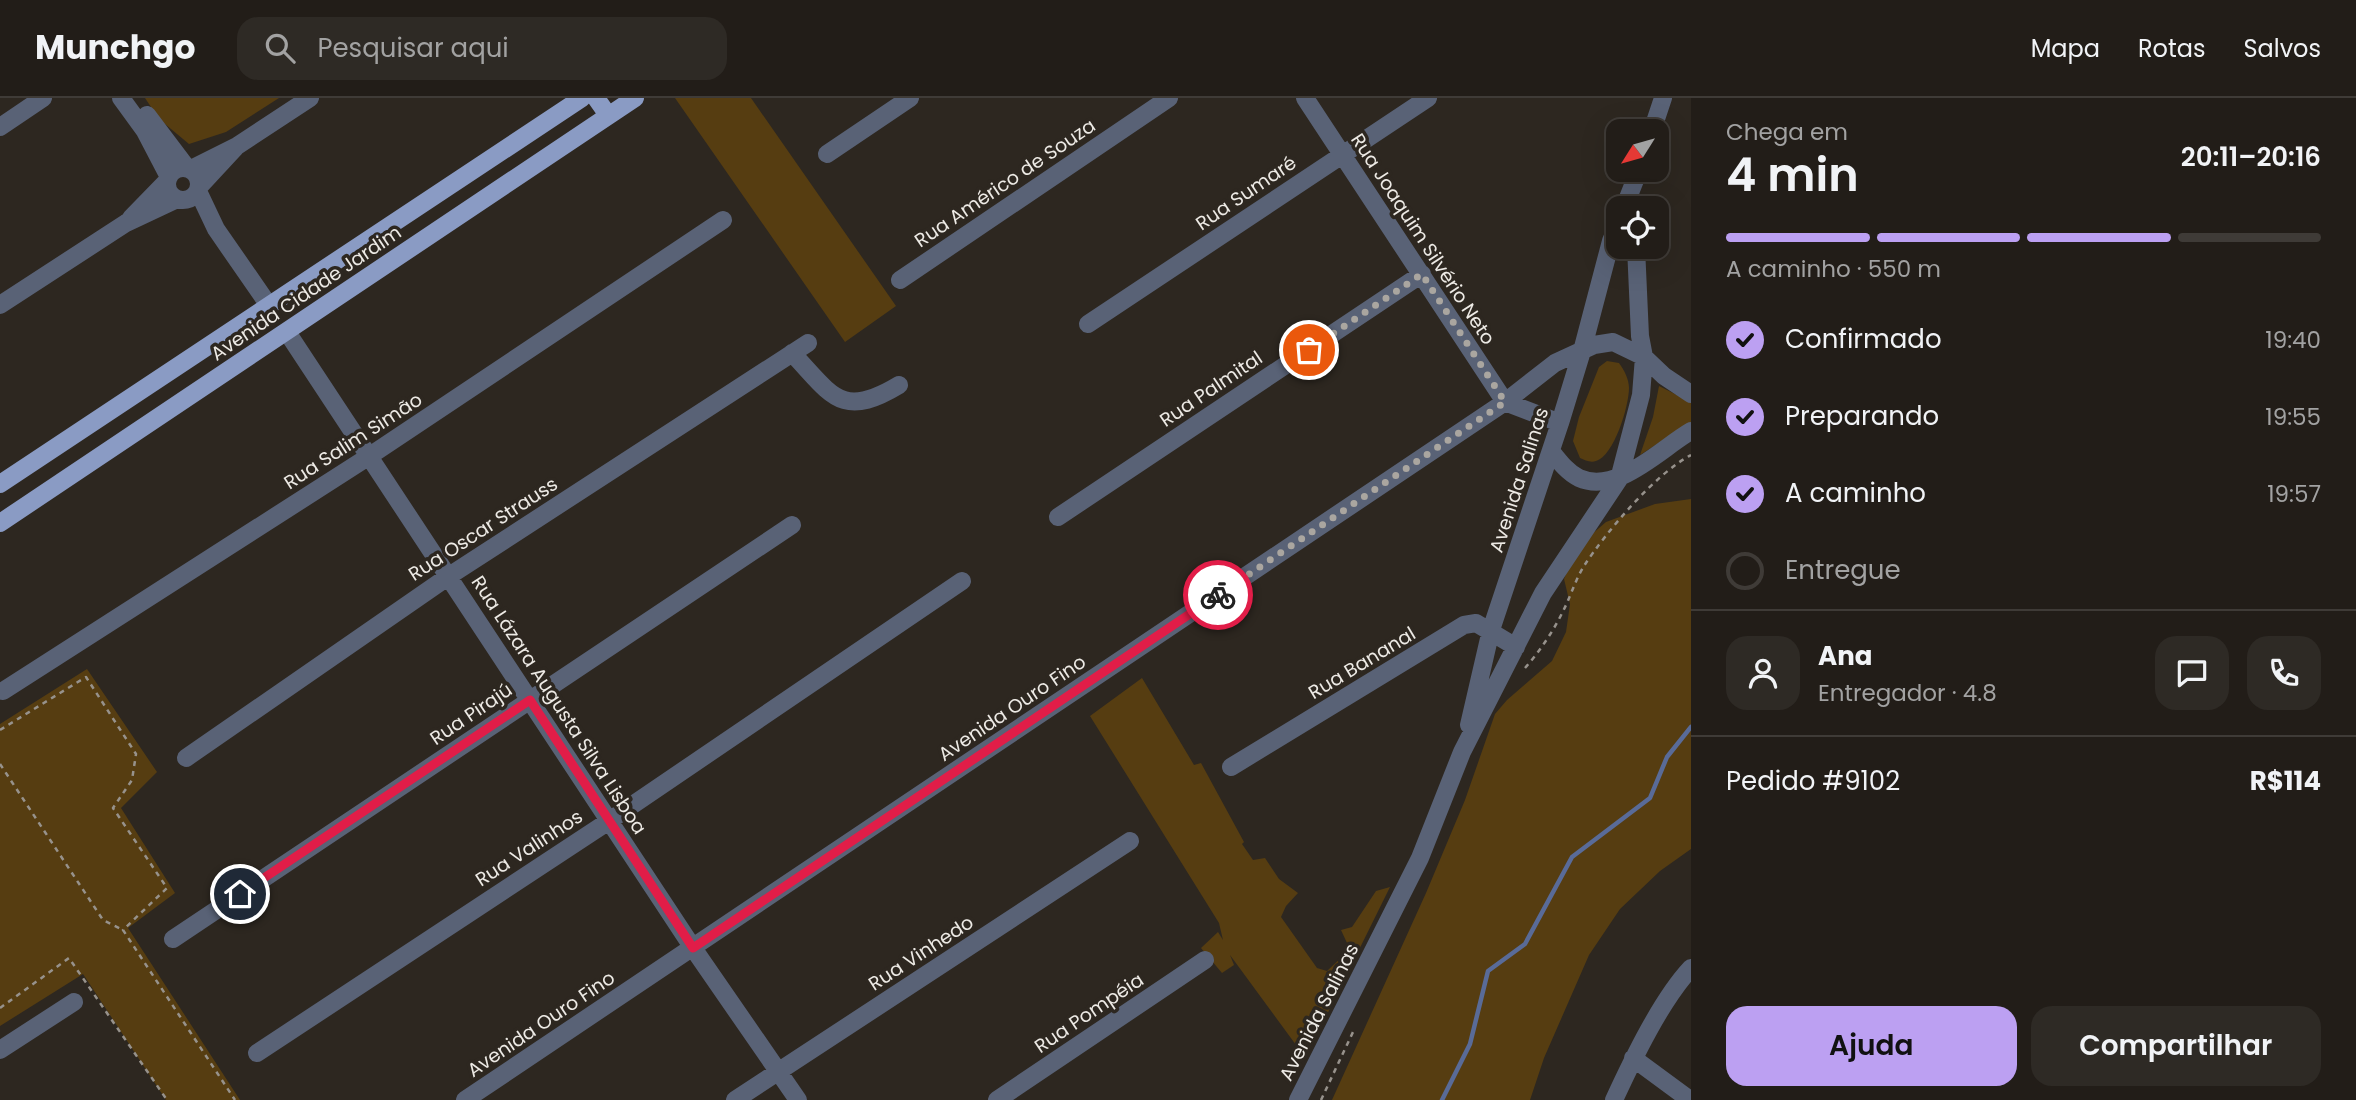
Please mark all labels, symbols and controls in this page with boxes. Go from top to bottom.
search box [237,17,727,80]
text: Munchgo [35,24,195,71]
icon: search [261,29,299,67]
text: Pesquisar aqui [317,30,509,66]
text: Mapa [2031,32,2100,65]
text: Rotas [2138,32,2205,65]
text: Salvos [2243,32,2321,65]
street label: Rua Américo de Souza [909,112,1101,254]
text: Chega em [1726,116,1848,148]
north arrow [1606,119,1670,182]
map controls [1606,119,1669,259]
street label: Rua Joaquim Silvério Neto [1344,128,1502,350]
text: 20:11–20:16 [2181,139,2321,175]
text: 4 min [1726,143,1859,207]
street label: Rua Sumaré [1190,149,1302,237]
button: locate [1606,196,1669,259]
street label: Avenida Cidade Jardim [205,219,407,367]
text: A caminho · 550 m [1726,253,1941,285]
pin [1279,320,1339,380]
icon: check [1726,321,1764,359]
text: Confirmado [1785,321,1942,357]
text: 19:40 [2265,324,2321,356]
icon: bag [1290,331,1328,369]
street label: Rua Palmital [1154,345,1268,433]
street label: Rua Salim Simão [279,386,427,496]
icon: check [1726,398,1764,436]
text: Preparando [1785,398,1939,434]
text: 19:55 [2265,401,2321,433]
street label: Avenida Salinas [1483,404,1555,556]
street label: Rua Oscar Strauss [403,471,563,587]
icon: check [1726,475,1764,513]
text: A caminho [1785,475,1926,511]
text: 19:57 [2267,478,2321,510]
text: Entregue [1785,552,1901,588]
courier [1183,560,1253,630]
street label: Rua Lázara Augusta Silva Lisboa [465,570,653,840]
icon: bike [1199,576,1237,614]
street label: Rua Bananal [1303,620,1421,706]
button: person [1726,636,1800,710]
button: chat [2155,636,2229,710]
button: phone [2247,636,2321,710]
text: Ana [1818,638,1872,674]
street label: Avenida Ouro Fino [933,648,1091,768]
street label: Rua Pirajú [424,676,518,752]
text: Entregador · 4.8 [1818,677,1997,709]
text: Pedido #9102 [1726,763,1900,799]
text: R$114 [2250,763,2321,799]
street label: Rua Valinhos [470,803,588,893]
pin [210,864,270,924]
icon: home [221,875,259,913]
street label: Rua Vinhedo [863,909,979,997]
street label: Avenida Salinas [1273,939,1365,1085]
street label: Avenida Ouro Fino [462,964,620,1084]
street label: Rua Pompéia [1029,966,1149,1060]
button: Ajuda [1726,1006,2017,1086]
button: Compartilhar [2031,1006,2321,1086]

